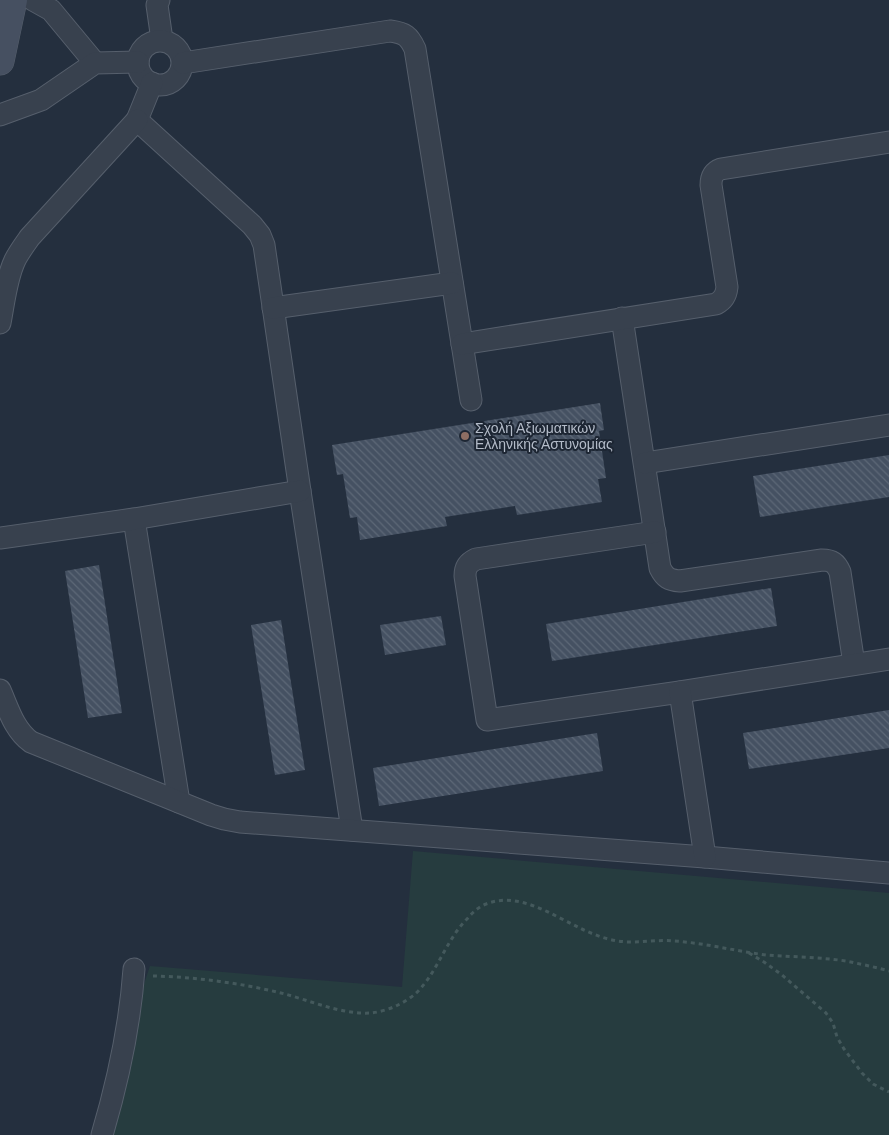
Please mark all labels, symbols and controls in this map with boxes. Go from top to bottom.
place label: Σχολή Αξιωματικών Ελληνικής Αστυνομίας [475,420,613,452]
marker: Σχολή Αξιωματικών Ελληνικής Αστυνομίας [459,430,471,442]

